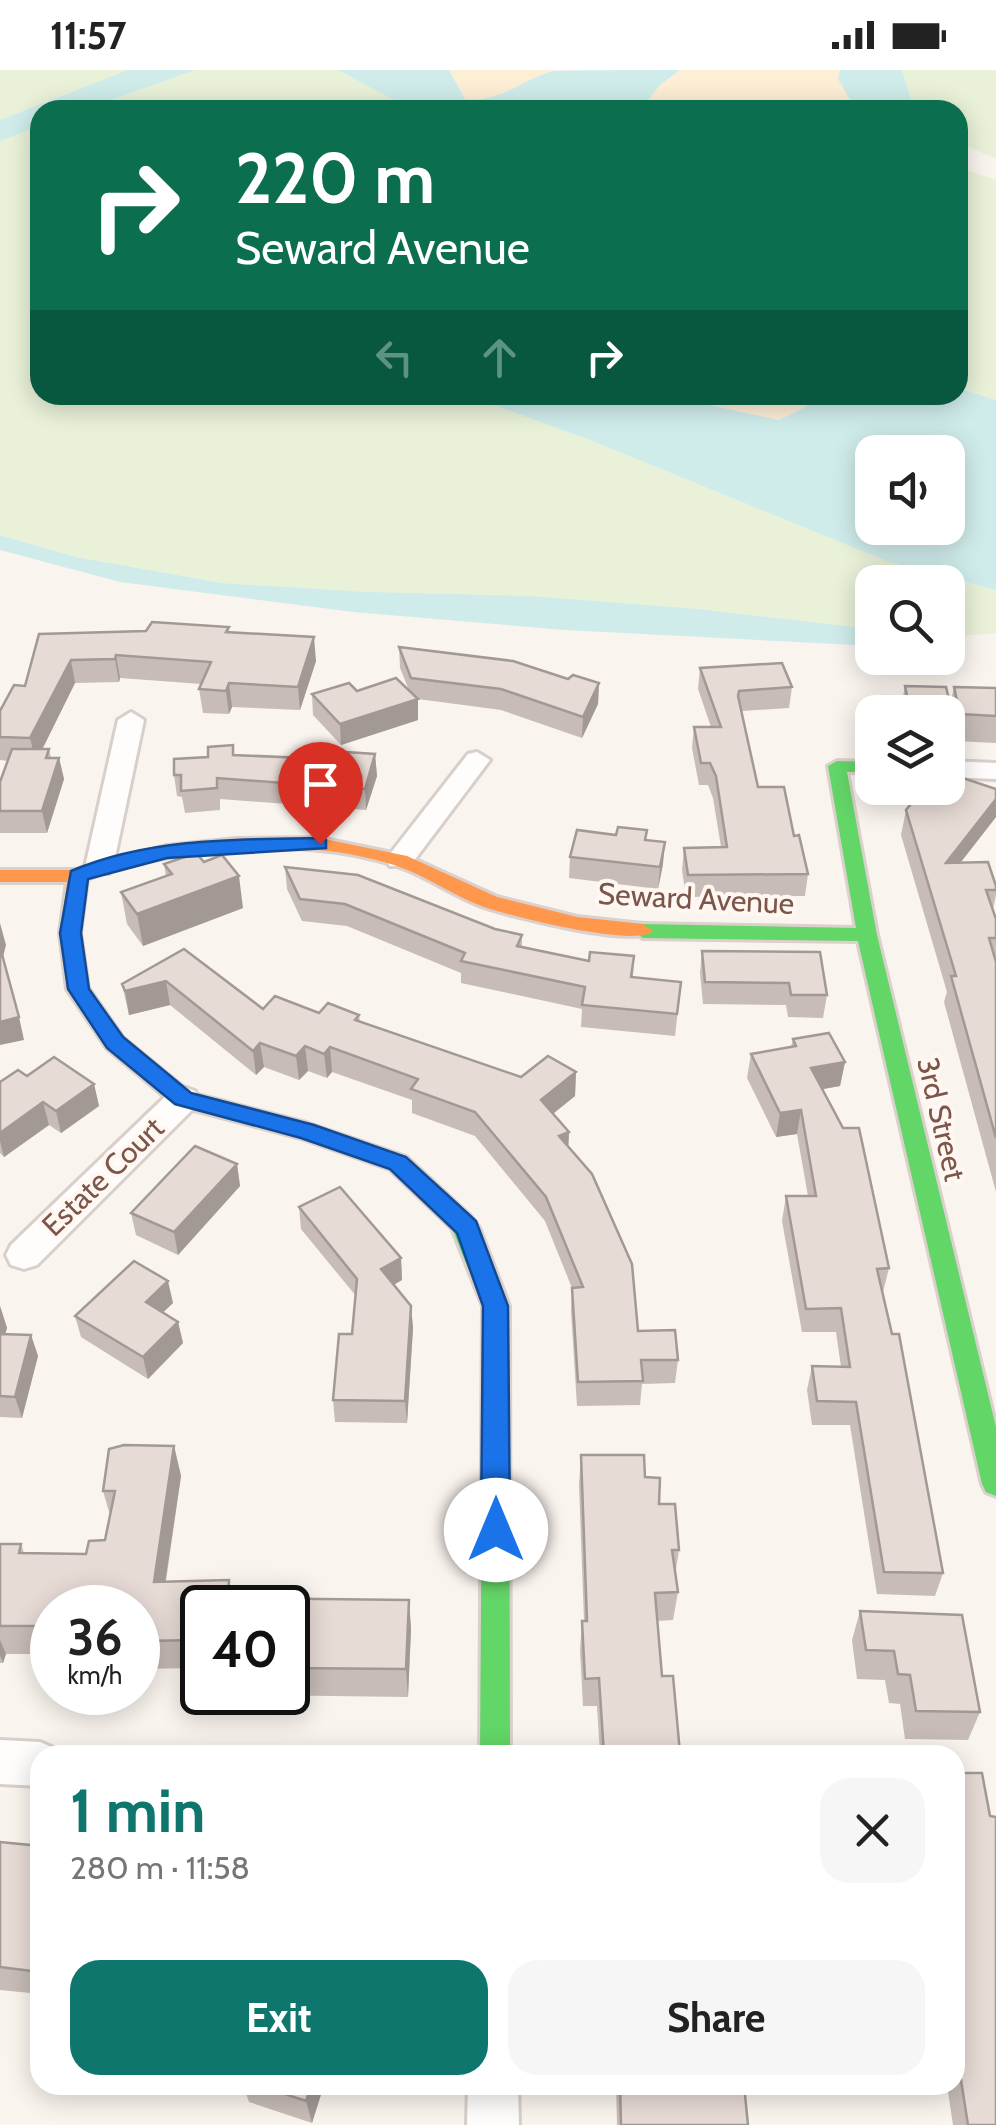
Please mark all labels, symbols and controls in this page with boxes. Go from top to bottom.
text: 11:57 [50,12,126,59]
text: 220 m [235,135,435,221]
icon: right [70,140,200,270]
text: Seward Avenue [235,221,530,275]
icon: left [367,330,422,385]
icon: ahead [472,330,527,385]
icon: right [577,330,632,385]
map controls [855,435,965,805]
button: sound [855,435,965,545]
button: search [855,565,965,675]
button: layers [855,695,965,805]
pin [278,742,363,845]
icon: arrive [293,757,348,812]
street label: Seward Avenue [597,875,795,922]
street label: 3rd Street [909,1053,974,1184]
street label: Estate Court [34,1109,171,1244]
position arrow [444,1478,548,1582]
speed limit sign: 40 [180,1585,310,1715]
text: 36 [67,1607,123,1668]
text: km/h [68,1660,122,1690]
text: 1 min [70,1774,205,1847]
button: close [820,1778,925,1883]
text: 280 m · 11:58 [70,1848,250,1887]
button: Exit [70,1960,488,2075]
button: Share [508,1960,925,2075]

